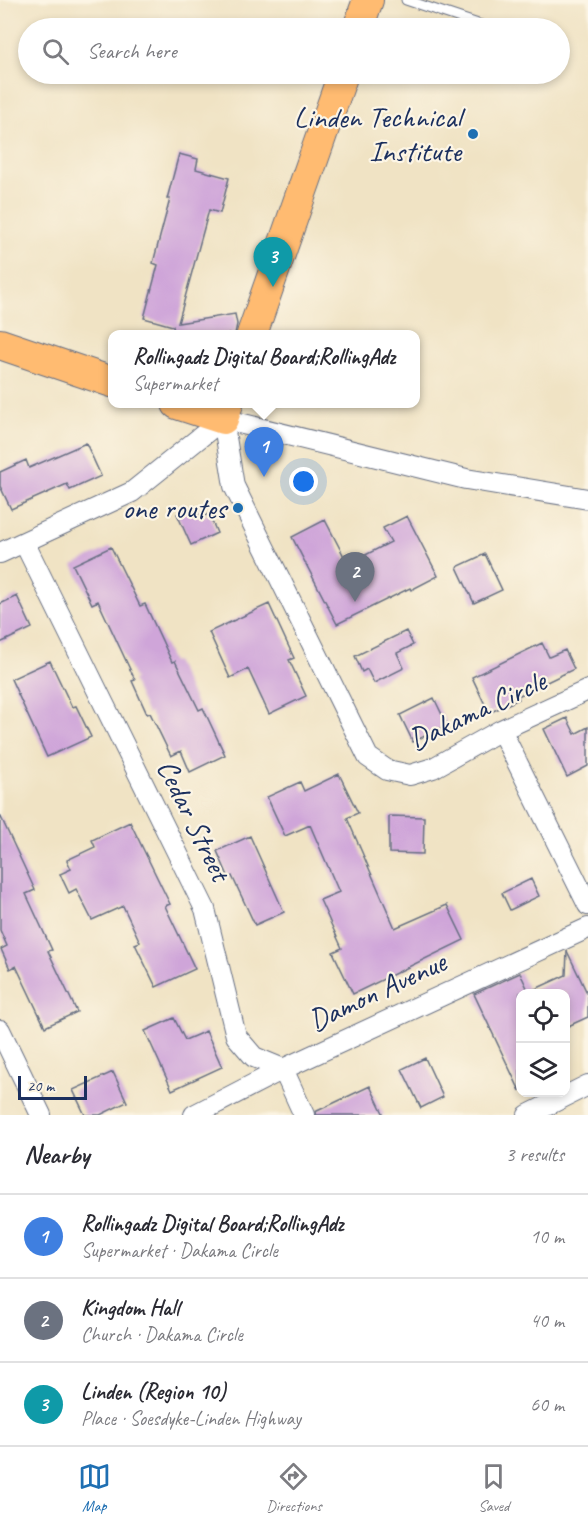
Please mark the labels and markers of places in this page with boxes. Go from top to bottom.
place label: Linden Technical Institute [294,98,466,170]
marker: Linden Technical Institute [466,127,480,141]
pin: 3 [254,238,292,287]
pin: 1 [244,428,284,477]
place label: one routes [123,489,229,527]
marker: one routes [231,501,245,515]
pin: 2 [336,552,374,602]

